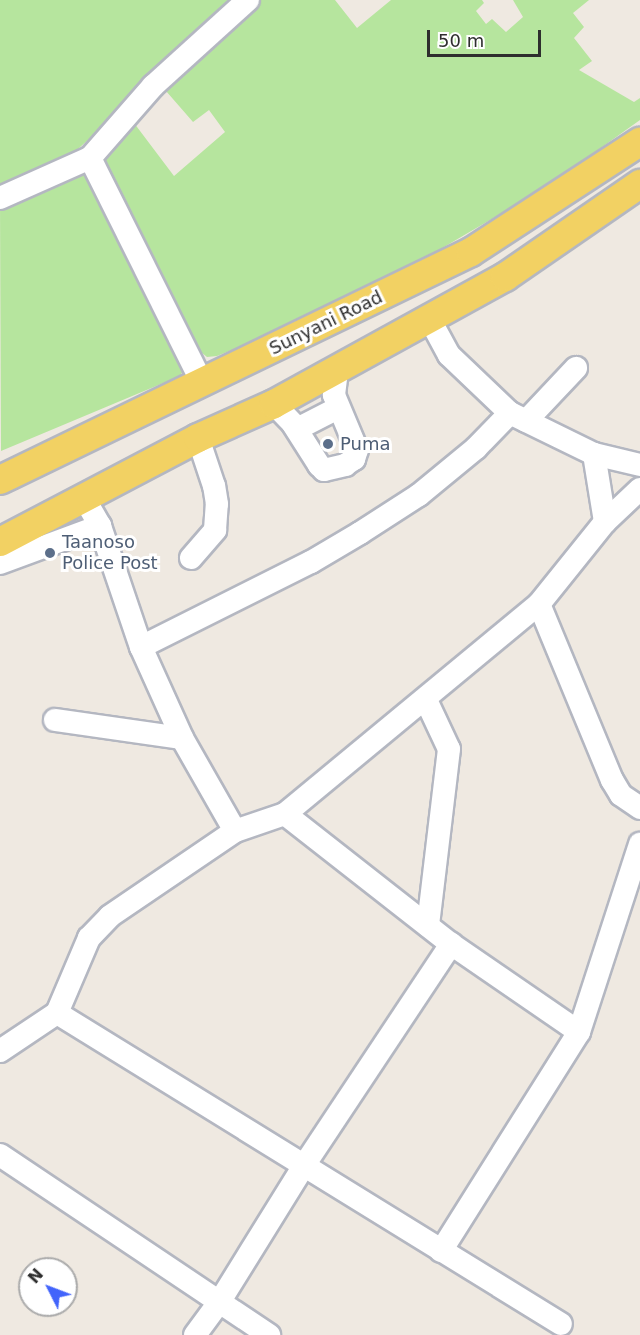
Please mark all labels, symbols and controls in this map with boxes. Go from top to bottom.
scale bar [430,18,544,56]
text: 50 m [438,30,484,51]
street label: Sunyani Road [266,286,386,360]
place label: Puma [340,433,391,455]
marker: Puma [321,437,335,451]
place label: Taanoso Police Post [62,532,158,574]
marker: Taanoso Police Post [43,546,57,560]
north arrow [18,1257,78,1317]
text: N [24,1265,47,1287]

